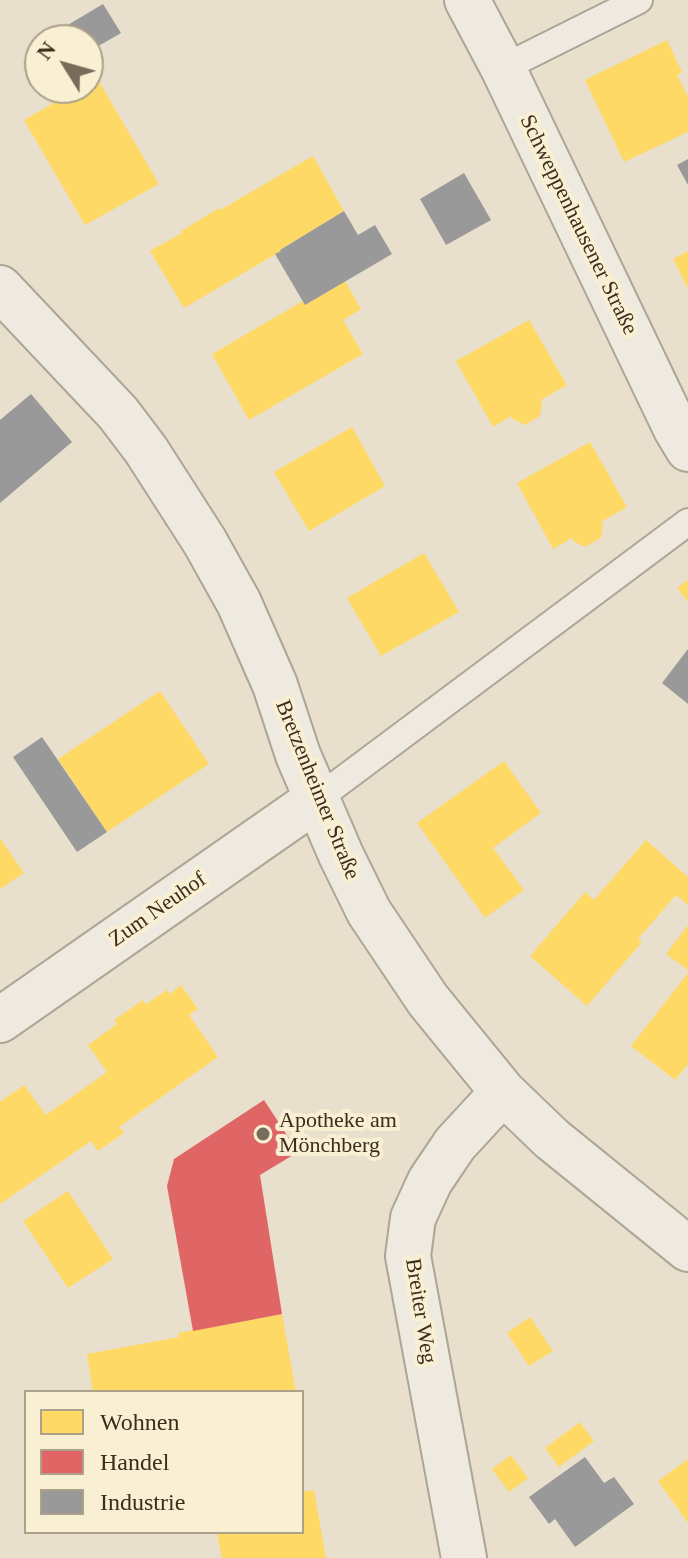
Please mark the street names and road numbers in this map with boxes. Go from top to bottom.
street label: Schweppenhausener Straße [513,111,643,339]
street label: Bretzenheimer Straße [269,696,365,884]
street label: Zum Neuhof [104,867,212,953]
street label: Breiter Weg [399,1256,441,1366]

